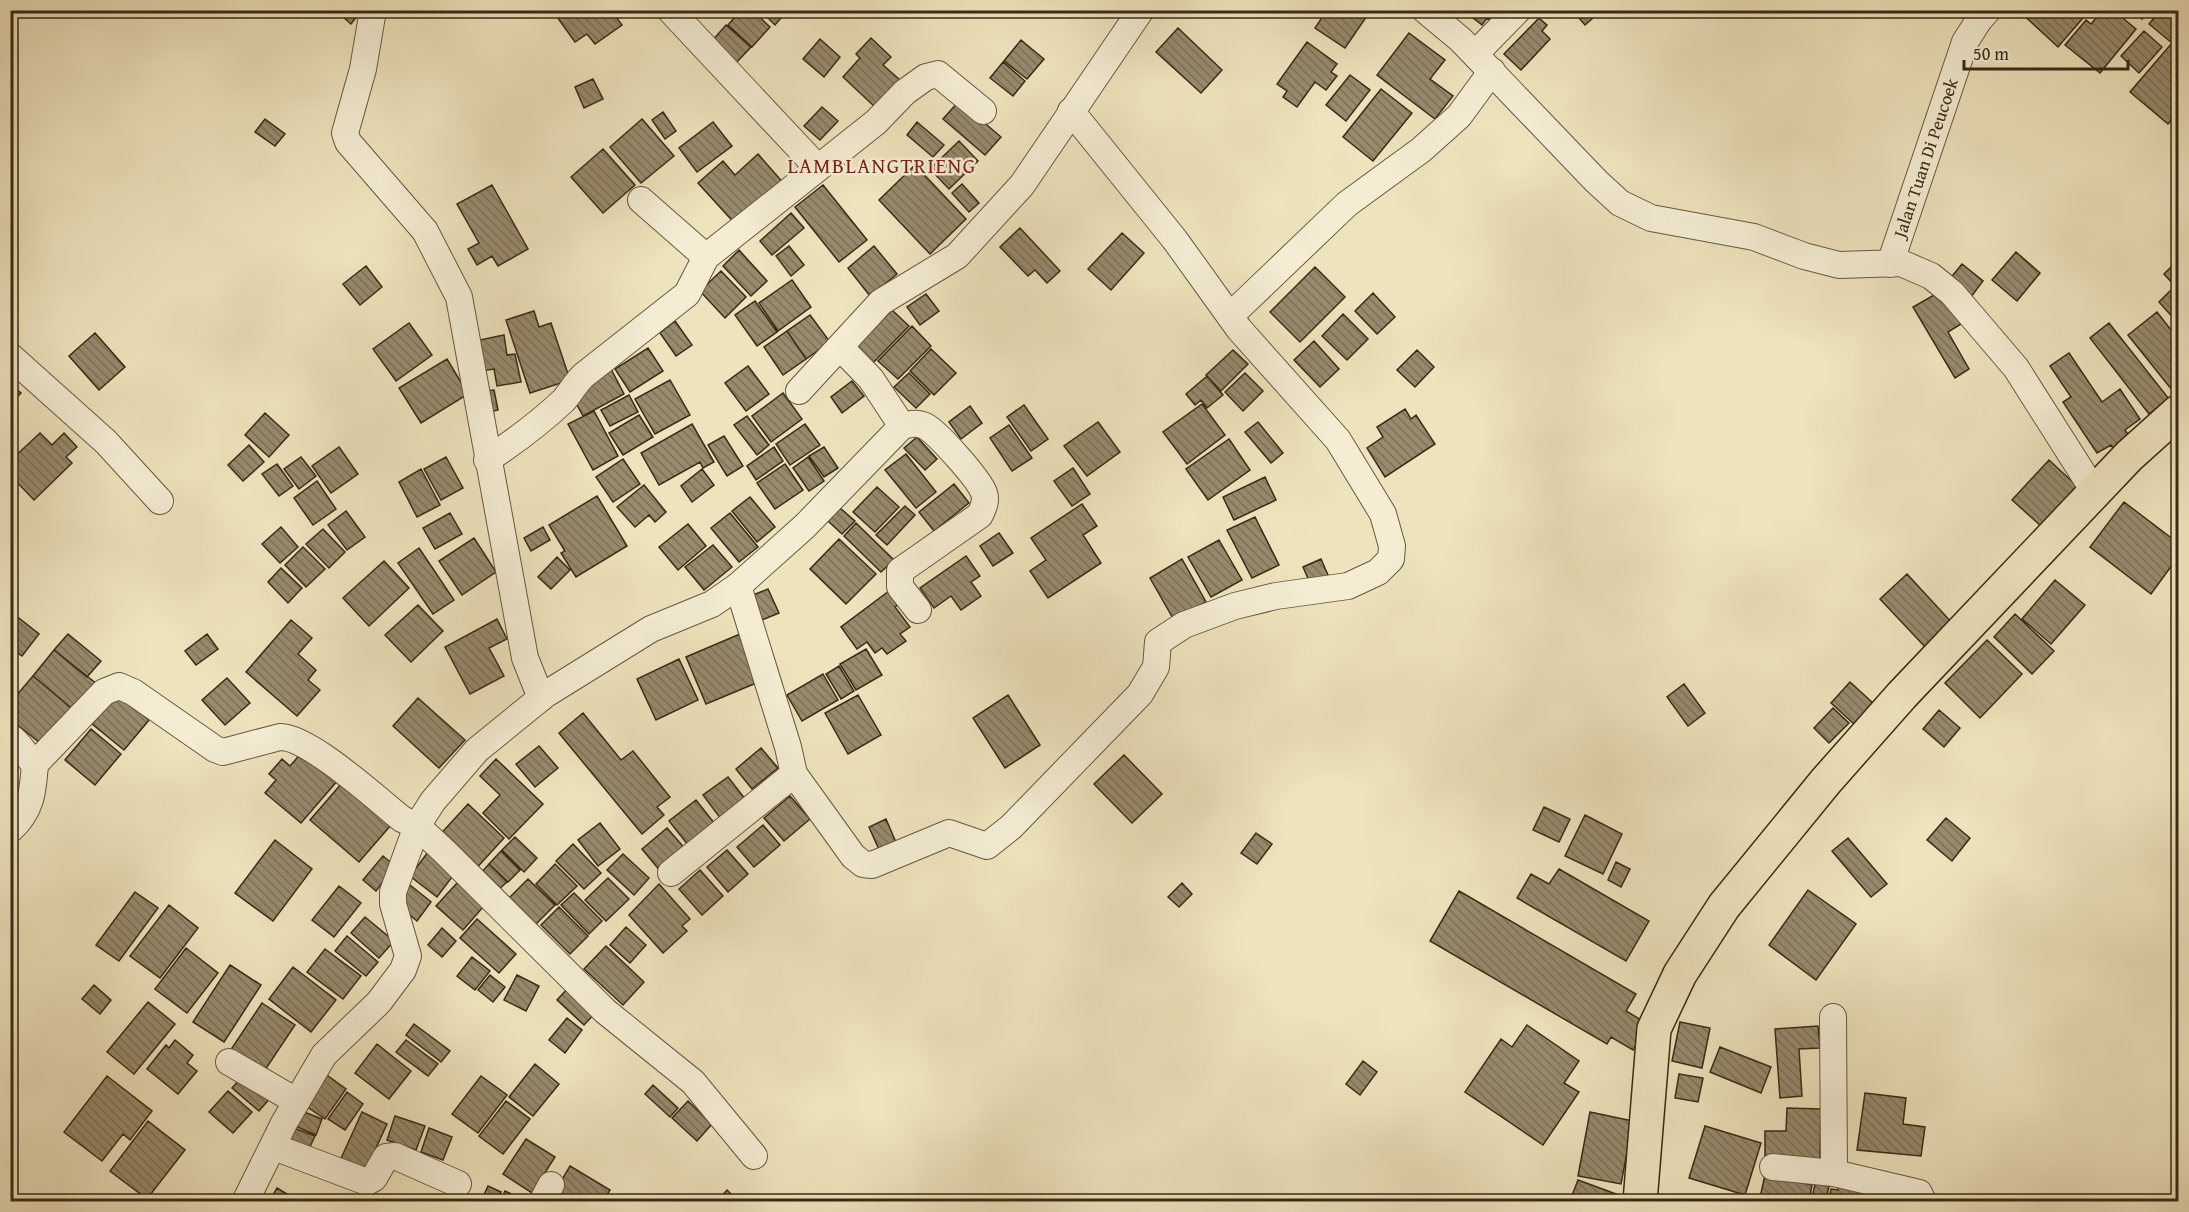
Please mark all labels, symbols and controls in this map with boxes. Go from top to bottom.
scale bar [1964,33,2128,71]
text: 50 m [1973,40,2009,67]
street label: Jalan Tuan Di Peucoek [1885,74,1965,243]
district label: LAMBLANGTRIENG [787,150,977,181]

